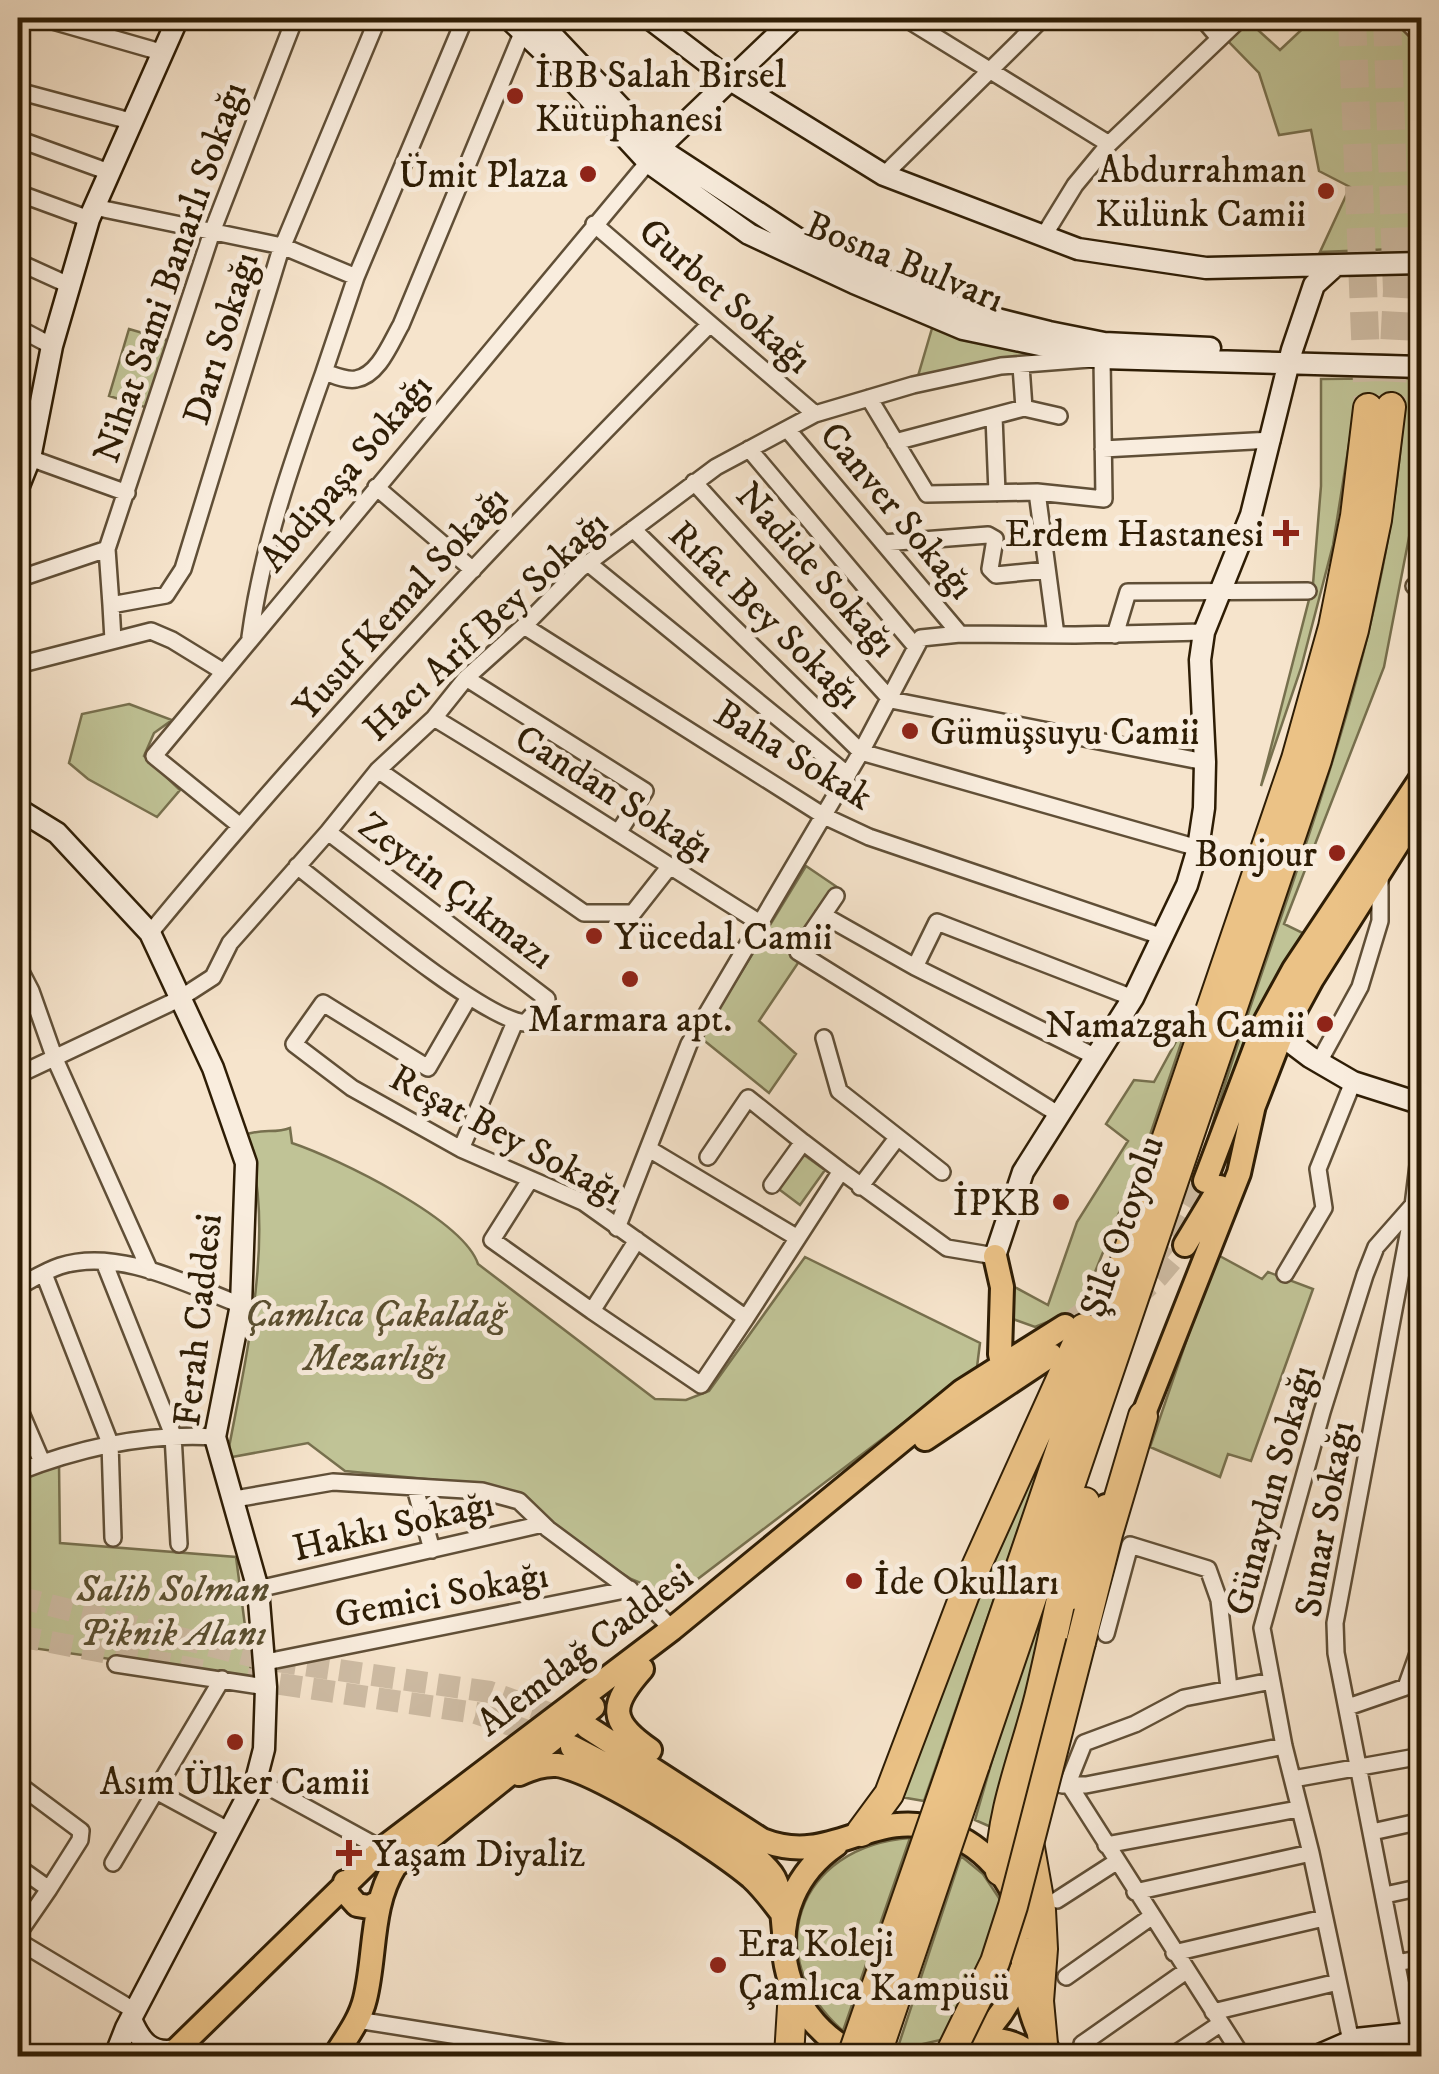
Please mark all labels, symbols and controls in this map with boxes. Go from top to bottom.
place label: İBB Salah Birsel Kütüphanesi [535,52,787,144]
street label: Nihat Sami Banarlı Sokağı [83,76,259,470]
marker: İBB Salah Birsel Kütüphanesi [504,85,526,107]
place label: Abdurrahman Külünk Camii [1095,147,1306,239]
place label: Ümit Plaza [399,152,568,200]
marker: Ümit Plaza [577,163,599,185]
marker: Abdurrahman Külünk Camii [1315,180,1337,202]
street label: Bosna Bulvarı [798,201,1010,324]
street label: Gurbet Sokağı [628,208,821,385]
street label: Darı Sokağı [173,246,271,431]
street label: Abdipaşa Sokağı [250,364,443,582]
street label: Canver Sokağı [808,413,985,610]
street label: Nadide Sokağı [724,473,907,668]
street label: Yusuf Kemal Sokağı [284,476,519,731]
street label: Hacı Arif Bey Sokağı [354,500,619,753]
street label: Rıfat Bey Sokağı [658,511,872,720]
place label: Erdem Hastanesi [1005,511,1264,559]
marker: Erdem Hastanesi [1273,520,1299,546]
street label: Baha Sokak [705,690,881,822]
place label: Gümüşsuyu Camii [930,709,1199,757]
street label: Candan Sokağı [505,715,722,875]
marker: Gümüşsuyu Camii [899,720,921,742]
street label: Zeytin Çıkmazı [348,802,563,981]
place label: Bonjour [1195,831,1317,879]
marker: Bonjour [1326,842,1348,864]
place label: Yücedal Camii [614,914,833,962]
marker: Yücedal Camii [583,925,605,947]
marker: Marmara apt. [619,968,641,990]
place label: Marmara apt. [528,996,732,1044]
place label: Namazgah Camii [1045,1002,1305,1050]
marker: Namazgah Camii [1314,1013,1336,1035]
street label: Reşat Bey Sokağı [381,1054,631,1217]
street label: Şile Otoyolu [1070,1130,1176,1323]
place label: İPKB [953,1180,1041,1228]
marker: İPKB [1050,1191,1072,1213]
street label: Ferah Caddesi [164,1211,234,1429]
park label: Çamlıca Çakaldağ Mezarlığı [244,1291,508,1383]
street label: Günaydın Sokağı [1216,1360,1328,1621]
street label: Sunar Sokağı [1285,1418,1367,1621]
street label: Hakkı Sokağı [288,1480,499,1573]
street label: Gemici Sokağı [331,1552,552,1640]
street label: Alemdağ Caddesi [467,1554,703,1748]
place label: İde Okulları [874,1559,1059,1607]
park label: Salih Solman Piknik Alanı [76,1566,269,1658]
marker: İde Okulları [843,1570,865,1592]
marker: Asım Ülker Camii [224,1731,246,1753]
place label: Asım Ülker Camii [100,1759,370,1807]
place label: Yaşam Diyaliz [372,1831,585,1879]
marker: Yaşam Diyaliz [336,1840,362,1866]
place label: Era Koleji Çamlıca Kampüsü [738,1921,1010,2013]
marker: Era Koleji Çamlıca Kampüsü [707,1954,729,1976]

